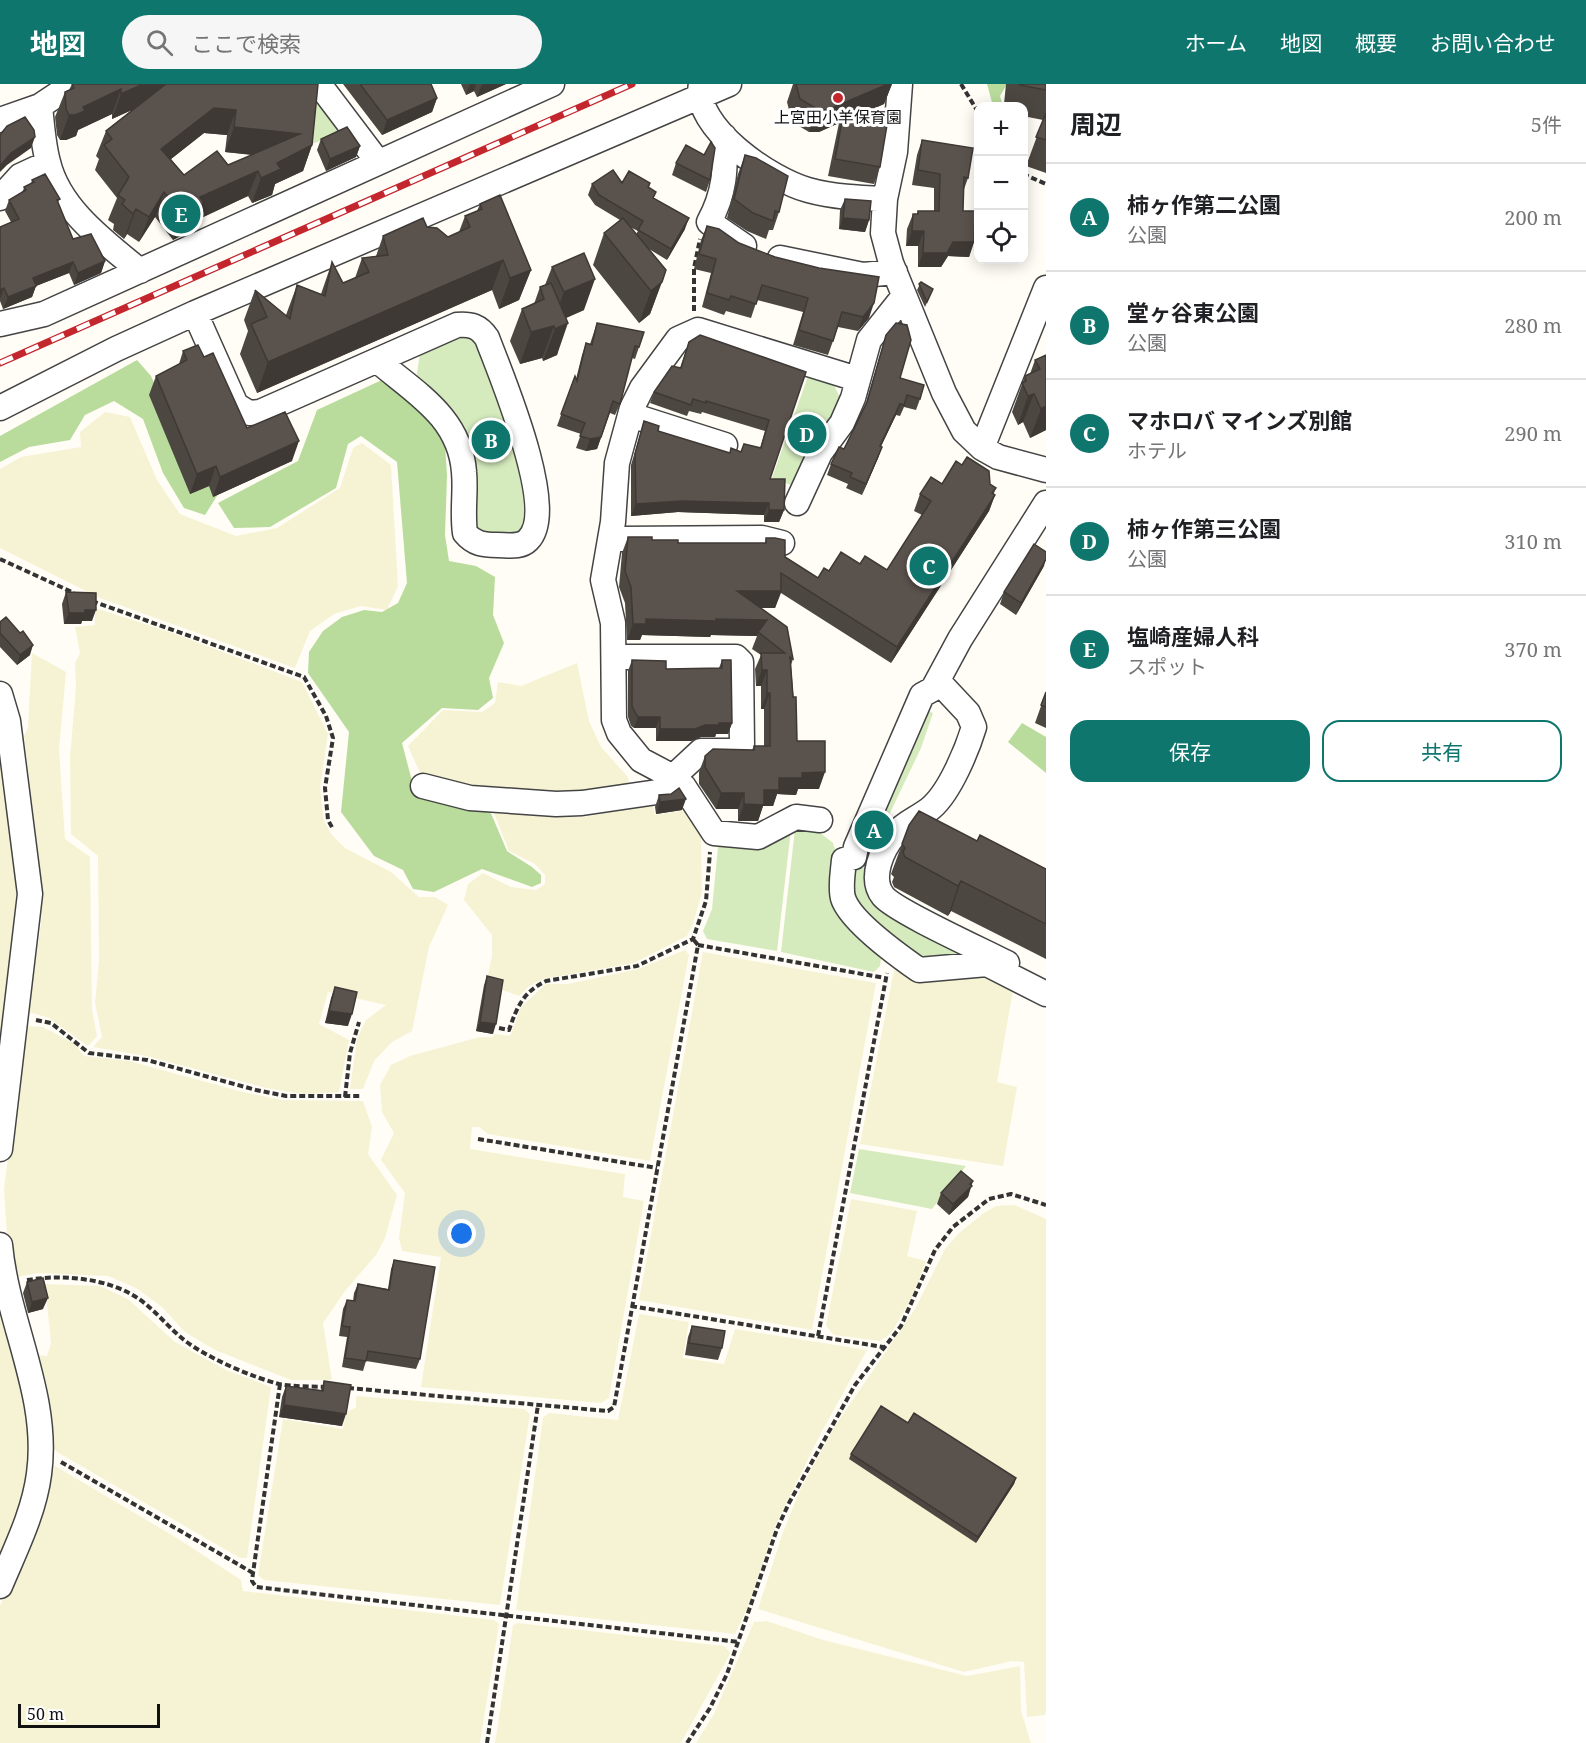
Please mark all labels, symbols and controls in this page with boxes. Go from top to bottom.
search box [122,15,542,69]
text: 地図 [30,24,86,62]
icon: search [143,26,176,59]
text: ここで検索 [191,28,301,58]
text: ホーム [1185,29,1247,57]
text: 地図 [1280,29,1322,57]
text: 概要 [1355,29,1397,57]
text: お問い合わせ [1430,29,1556,57]
marker: 上宮田小羊保育園 [831,91,845,105]
map controls [974,102,1028,264]
button: + [974,102,1028,156]
place label: 上宮田小羊保育園 [774,106,902,128]
text: 周辺 [1070,106,1122,142]
text: 5件 [1531,111,1562,138]
button: − [974,156,1028,210]
text: 柿ヶ作第二公園 [1127,189,1281,219]
pin: E [162,192,201,236]
text: A [1082,204,1097,231]
text: 200 m [1504,204,1562,231]
button: locate [974,210,1028,264]
text: 公園 [1127,221,1167,248]
text: 堂ヶ谷東公園 [1127,297,1259,327]
text: B [1083,312,1096,339]
text: 280 m [1504,312,1562,339]
text: 公園 [1127,329,1167,356]
text: マホロバ マインズ別館 [1127,405,1352,435]
pin: D [788,412,826,456]
pin: B [472,418,510,462]
text: C [1083,420,1096,447]
text: 290 m [1504,420,1562,447]
text: ホテル [1127,437,1187,464]
text: 柿ヶ作第三公園 [1127,513,1281,543]
text: D [1082,528,1097,555]
text: 310 m [1504,528,1562,555]
pin: C [910,544,948,588]
text: 公園 [1127,545,1167,572]
text: 塩崎産婦人科 [1127,621,1259,651]
text: E [1083,636,1096,663]
text: 370 m [1504,636,1562,663]
text: スポット [1127,653,1207,680]
button: 保存 [1070,720,1310,782]
button: 共有 [1322,720,1562,782]
pin: A [854,808,894,852]
your location [447,1219,476,1248]
scale bar [18,1701,160,1728]
text: 50 m [27,1703,64,1725]

